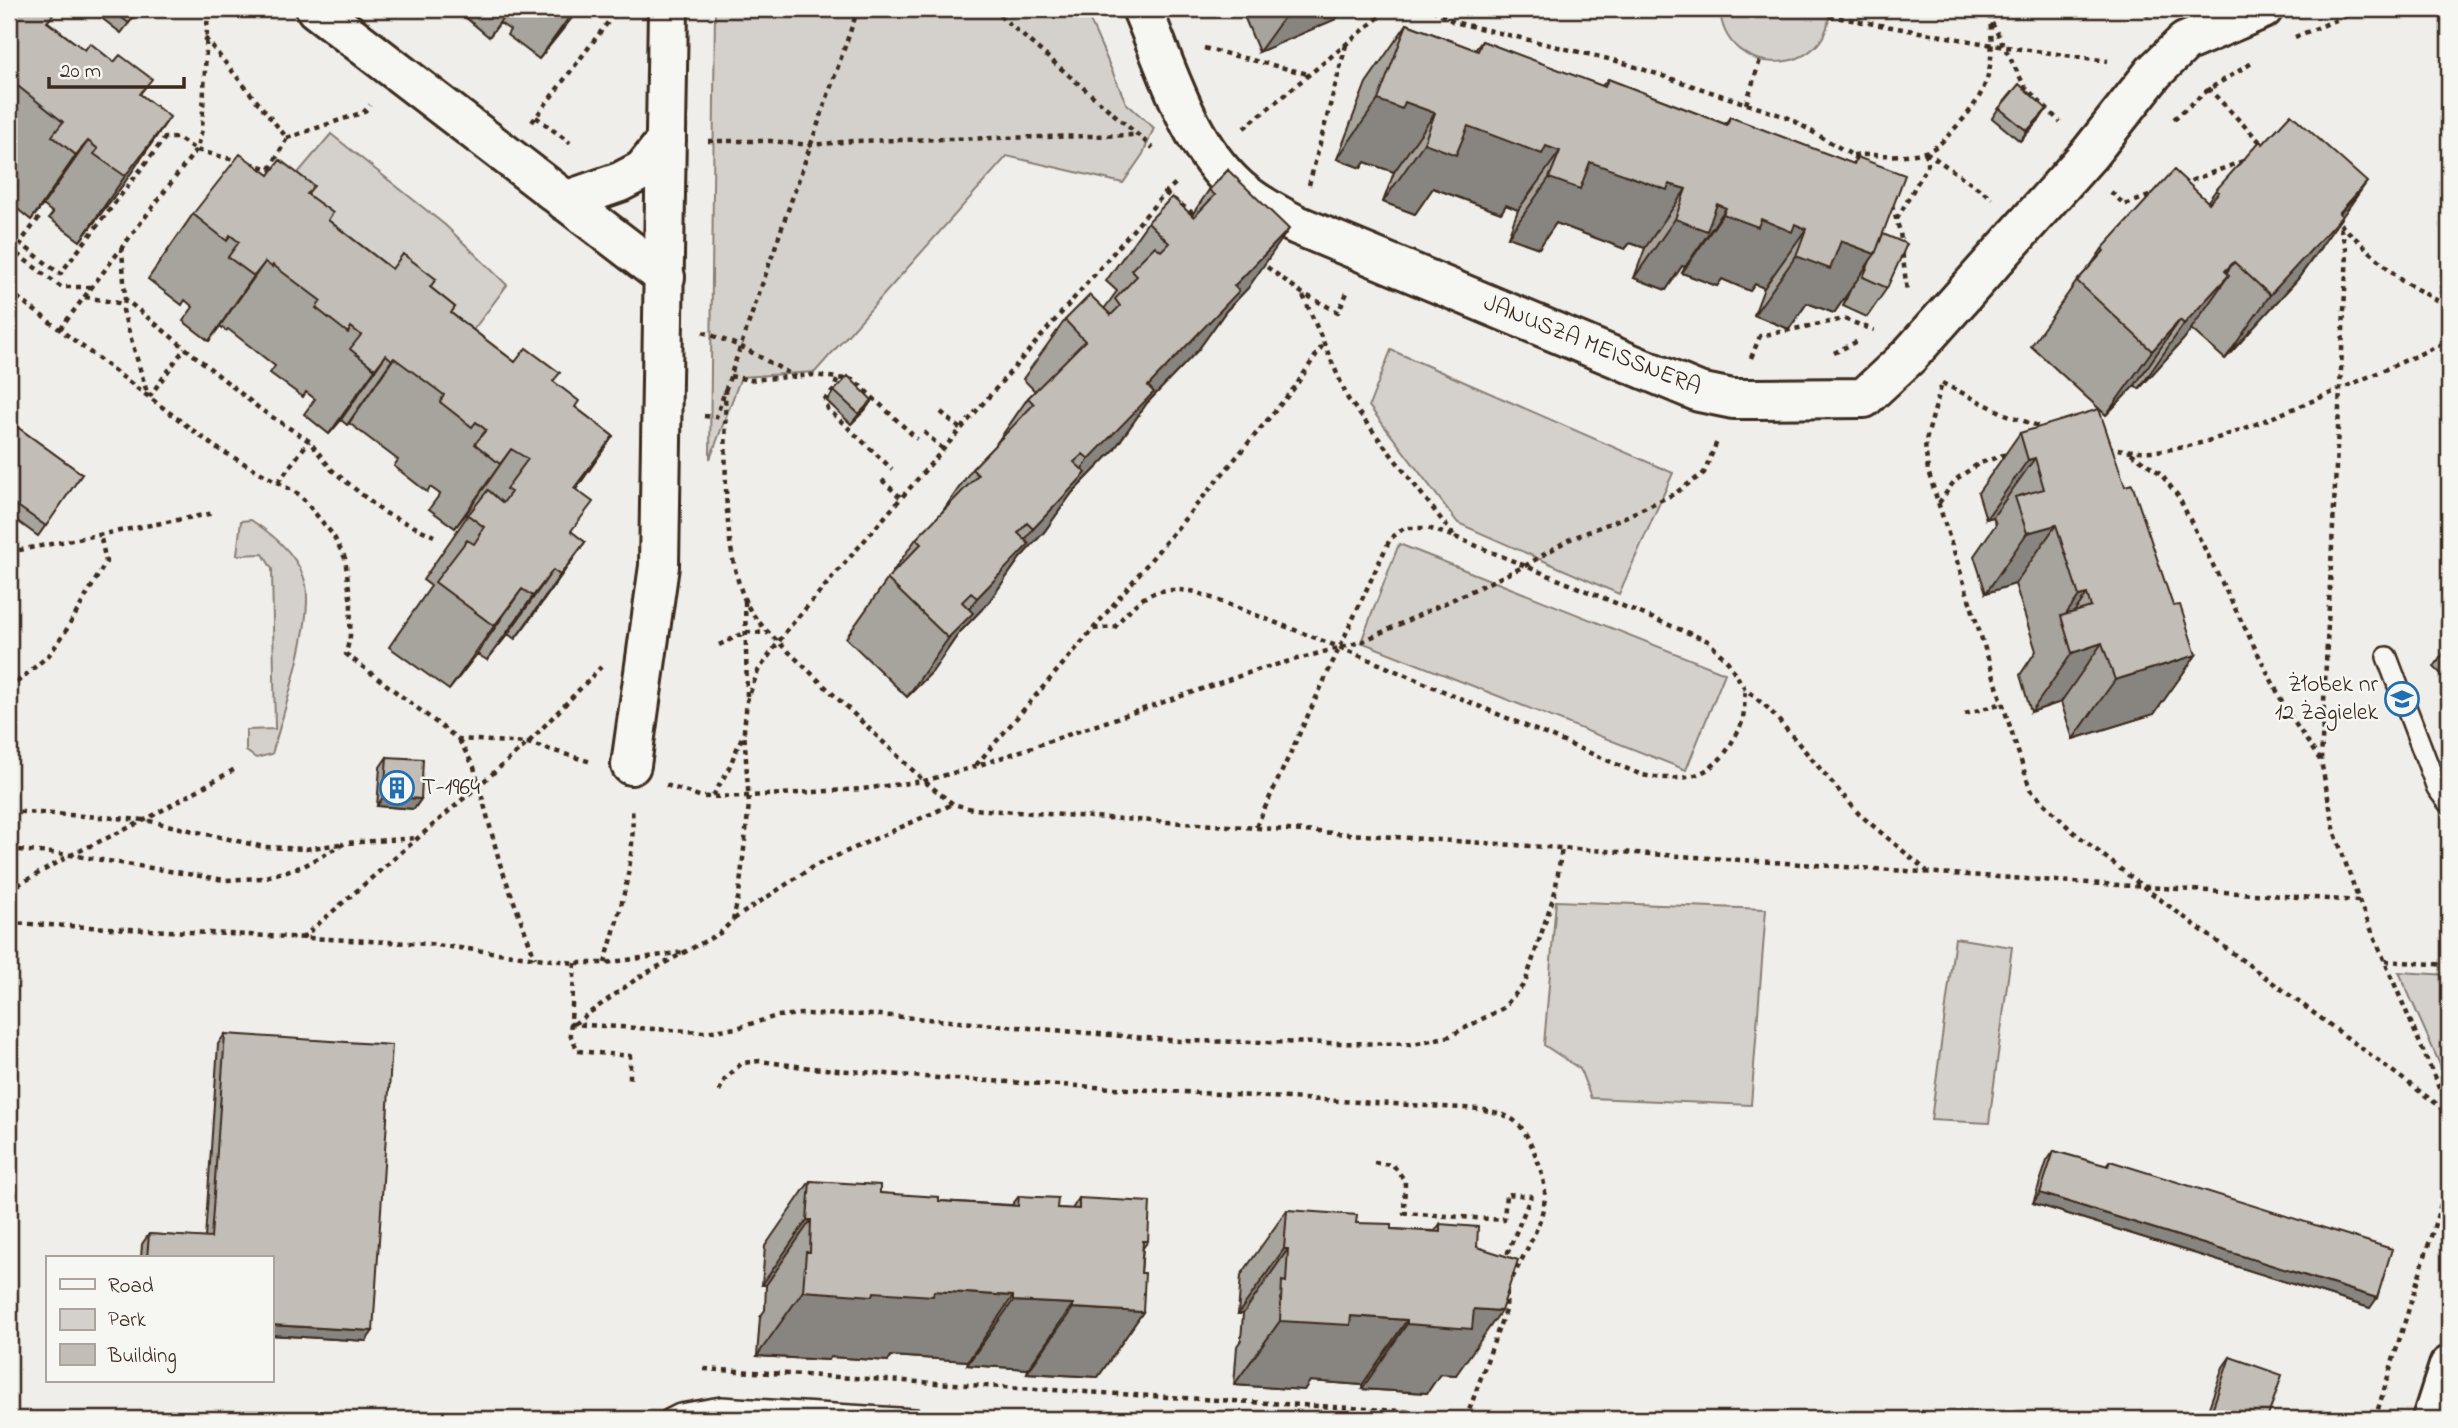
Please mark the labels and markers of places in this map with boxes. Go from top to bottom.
place label: Żłobek nr 12 Żagielek [2275,668,2379,731]
school or university icon: Żłobek nr 12 Żagielek [2383,680,2421,718]
building icon: T-1964 [378,769,416,807]
place label: T-1964 [422,771,480,806]

